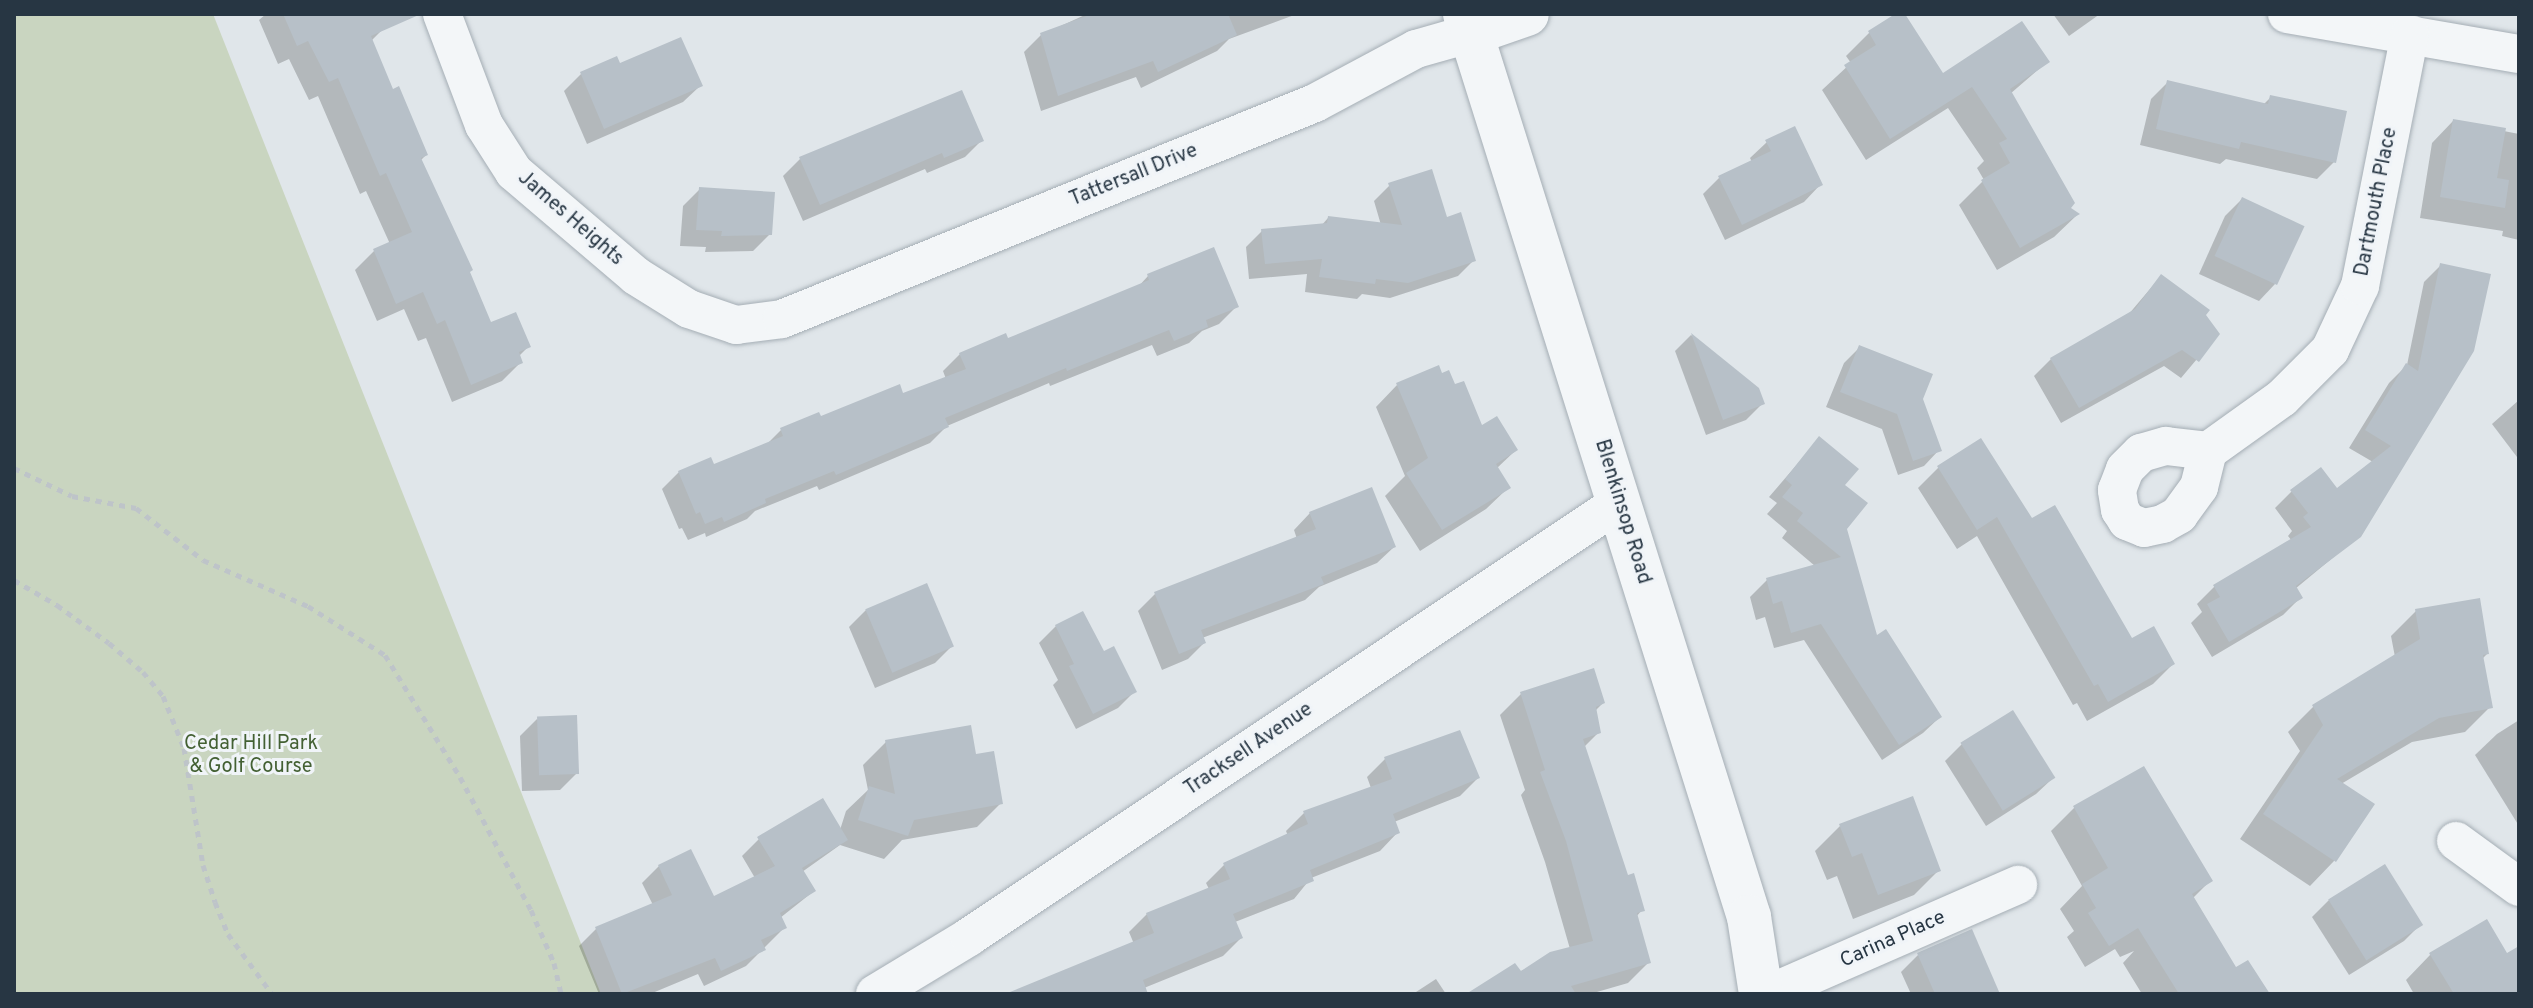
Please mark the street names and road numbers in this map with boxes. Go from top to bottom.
street label: Dartmouth Place [2351,125,2403,279]
street label: Tattersall Drive [1066,139,1202,213]
street label: James Heights [512,166,628,272]
street label: Blenkinsop Road [1589,437,1655,587]
street label: Tracksell Avenue [1180,698,1318,802]
street label: Carina Place [1837,906,1949,974]

